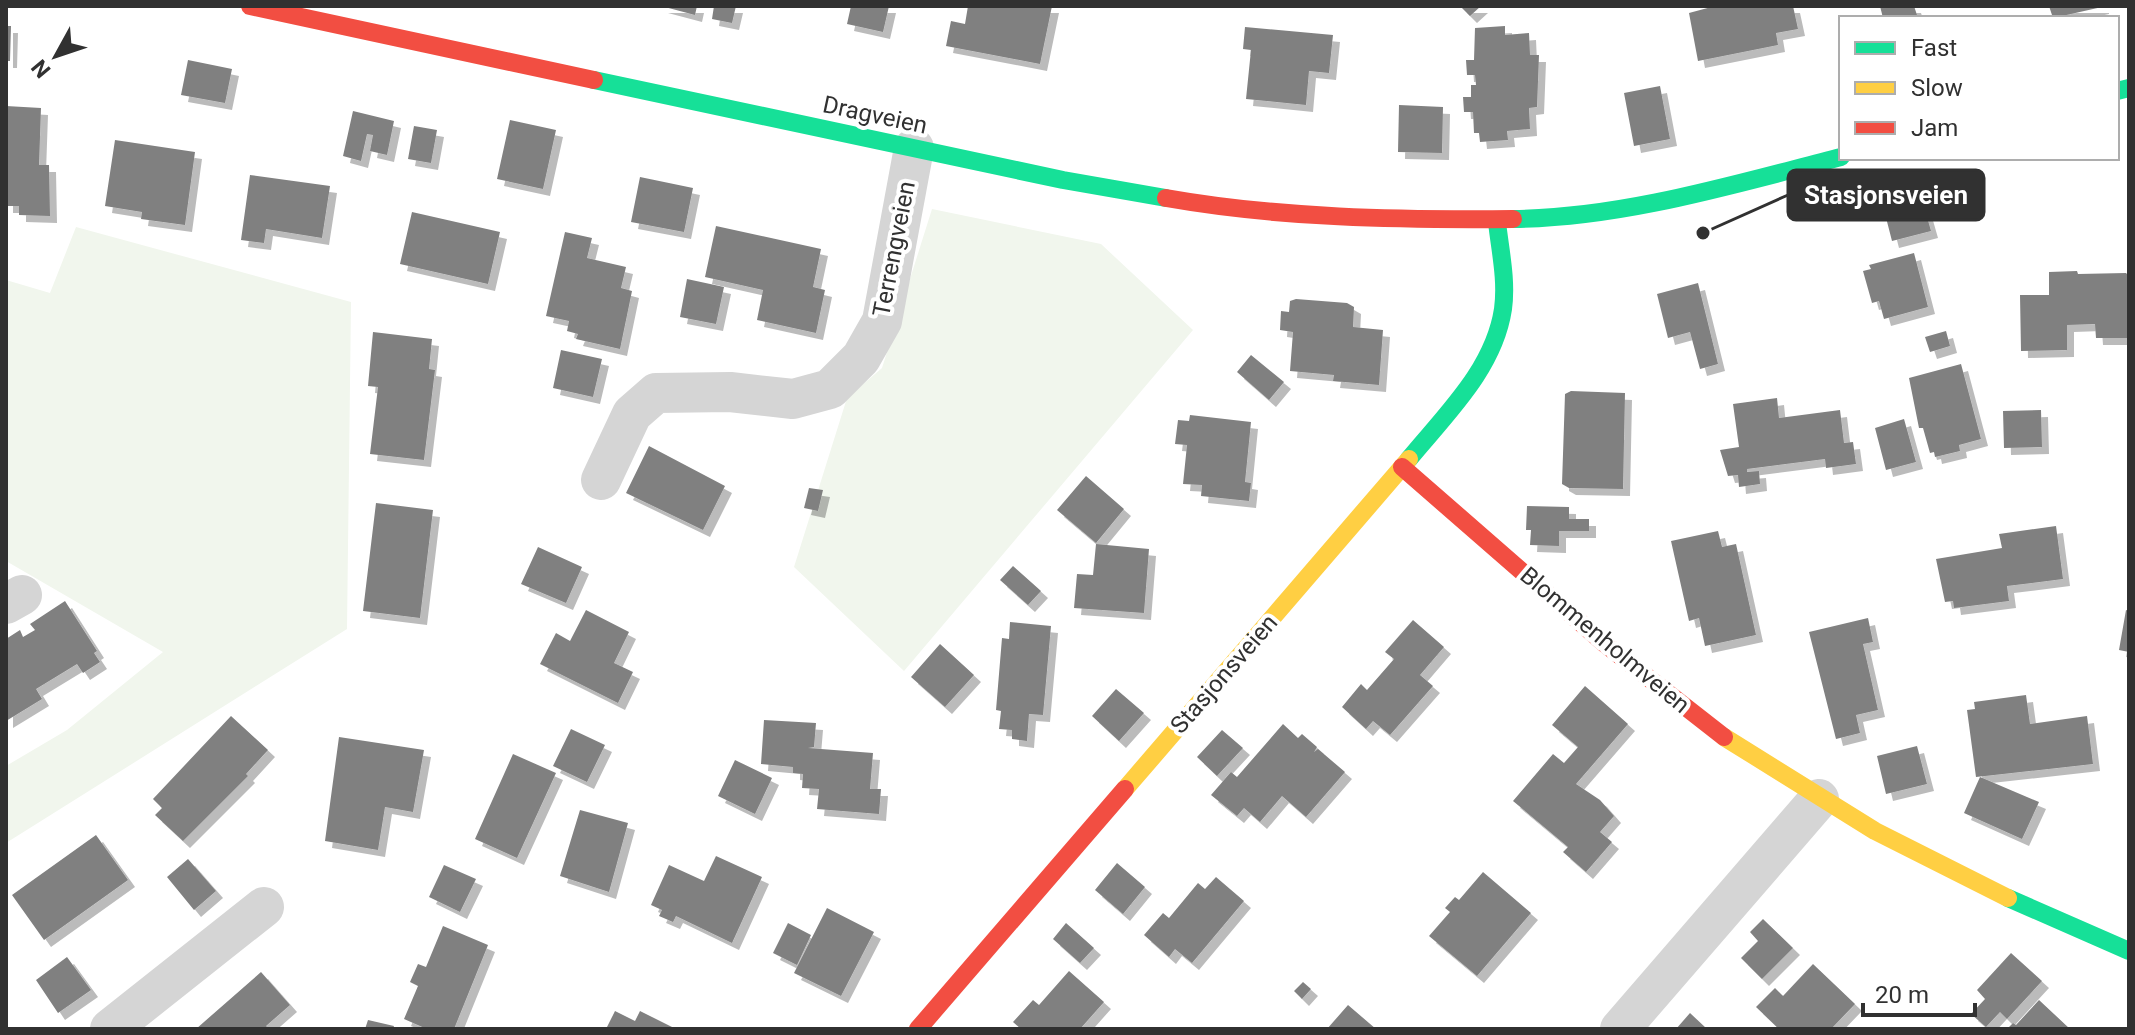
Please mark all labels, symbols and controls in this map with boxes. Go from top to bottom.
north arrow [16,16,96,96]
legend [1839,16,2119,160]
text: Fast [1911,34,1957,62]
text: N [26,55,56,83]
text: Slow [1911,74,1963,102]
street label: Dragveien [820,90,930,140]
text: Jam [1911,114,1958,142]
callout: Stasjonsveien [1788,170,1984,220]
street label: Terrengveien [867,179,921,319]
text: Stasjonsveien [1804,180,1968,210]
street label: Blommenholmveien [1515,561,1695,719]
street label: Stasjonsveien [1165,609,1283,739]
scale bar [1863,967,1975,1017]
text: 20 m [1875,981,1929,1009]

